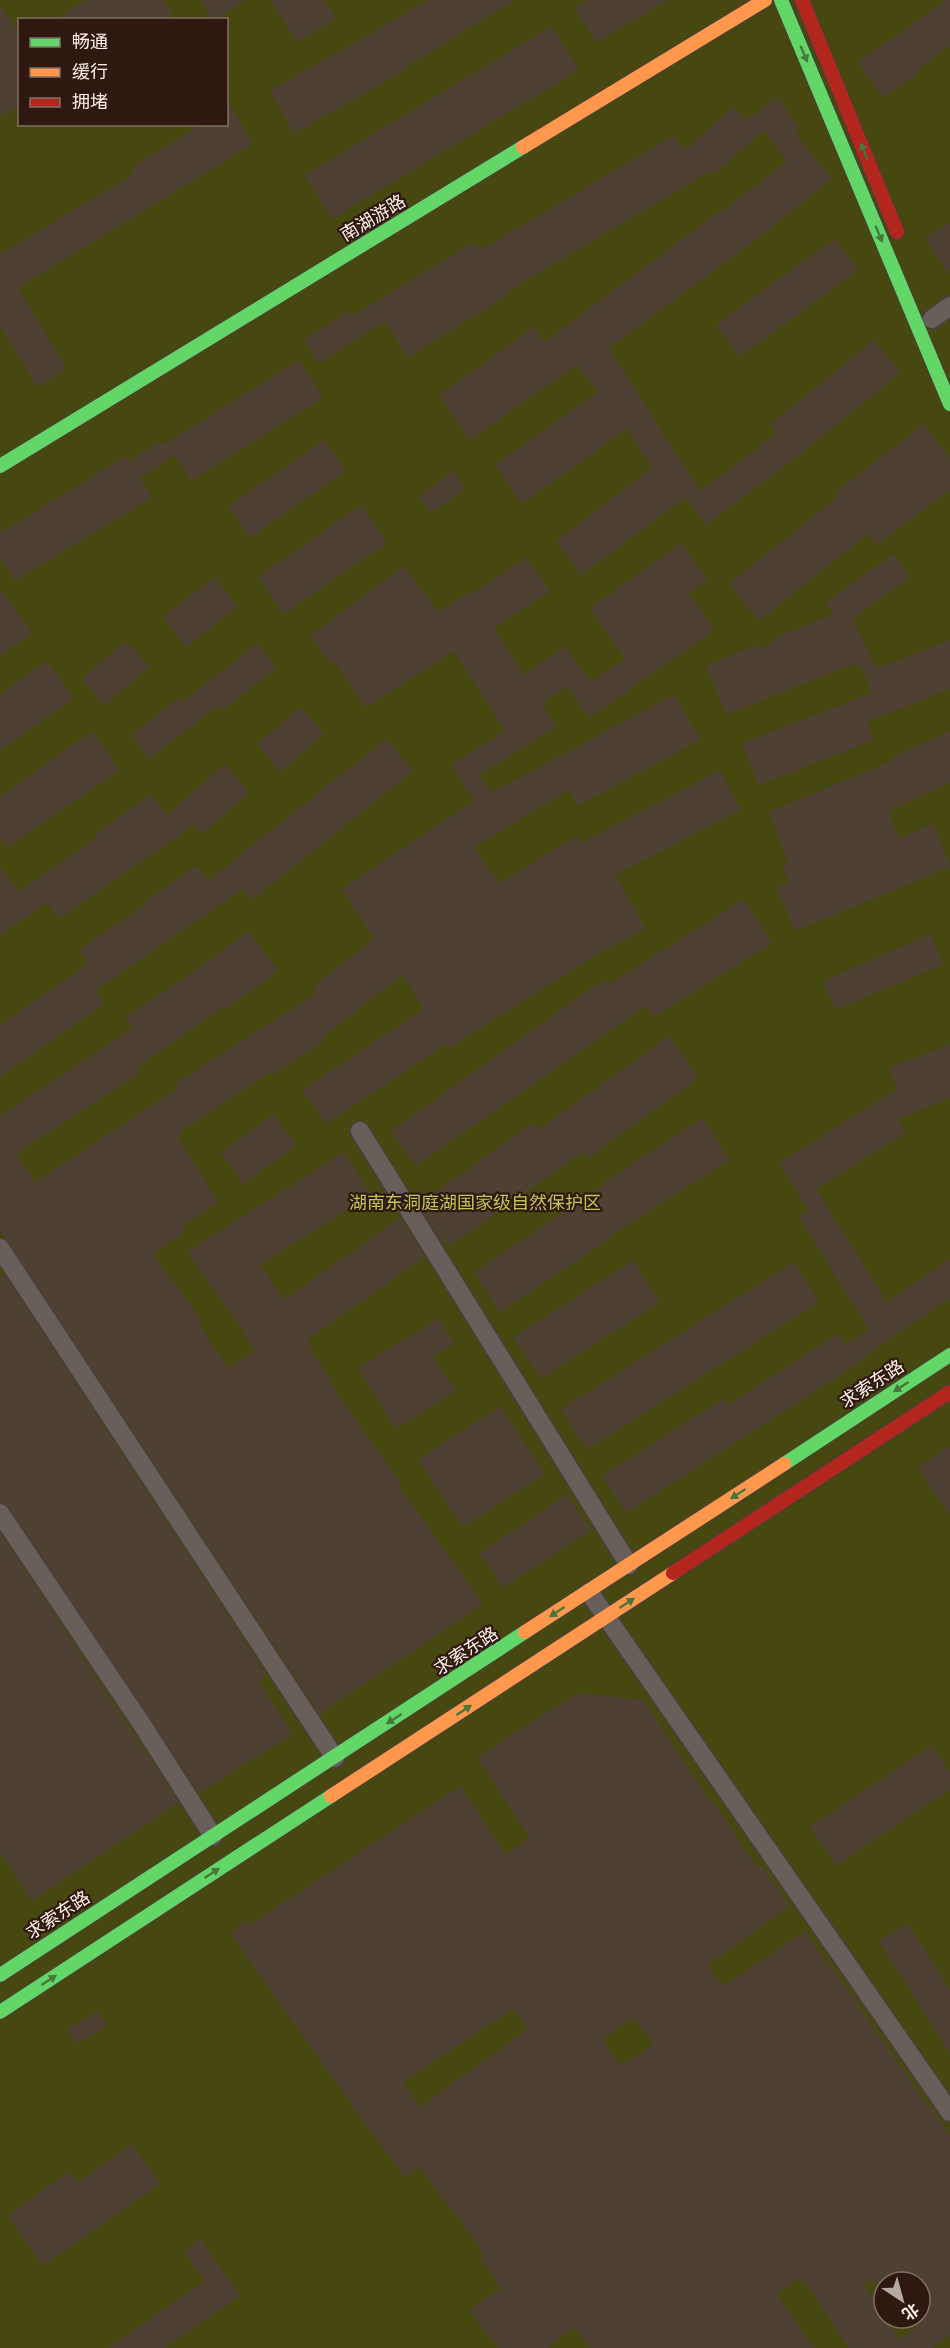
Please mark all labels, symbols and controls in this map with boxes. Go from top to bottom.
legend [18,18,228,126]
text: 畅通 [72,31,108,53]
one-way arrow [799,45,809,63]
text: 缓行 [72,61,108,83]
text: 拥堵 [72,91,108,113]
one-way arrow [859,141,869,159]
street label: 南湖游路 [336,190,410,246]
one-way arrow [874,225,884,243]
park label: 湖南东洞庭湖国家级自然保护区 [349,1192,601,1214]
street label: 求索东路 [836,1355,908,1413]
one-way arrow [893,1381,909,1392]
one-way arrow [730,1488,746,1499]
one-way arrow [619,1598,635,1609]
one-way arrow [550,1606,566,1618]
street label: 求索东路 [430,1622,502,1680]
one-way arrow [456,1704,472,1715]
one-way arrow [386,1713,402,1724]
one-way arrow [204,1868,221,1879]
street label: 求索东路 [22,1886,94,1944]
one-way arrow [41,1975,57,1986]
north arrow [872,2270,932,2330]
text: 北 [898,2299,923,2324]

